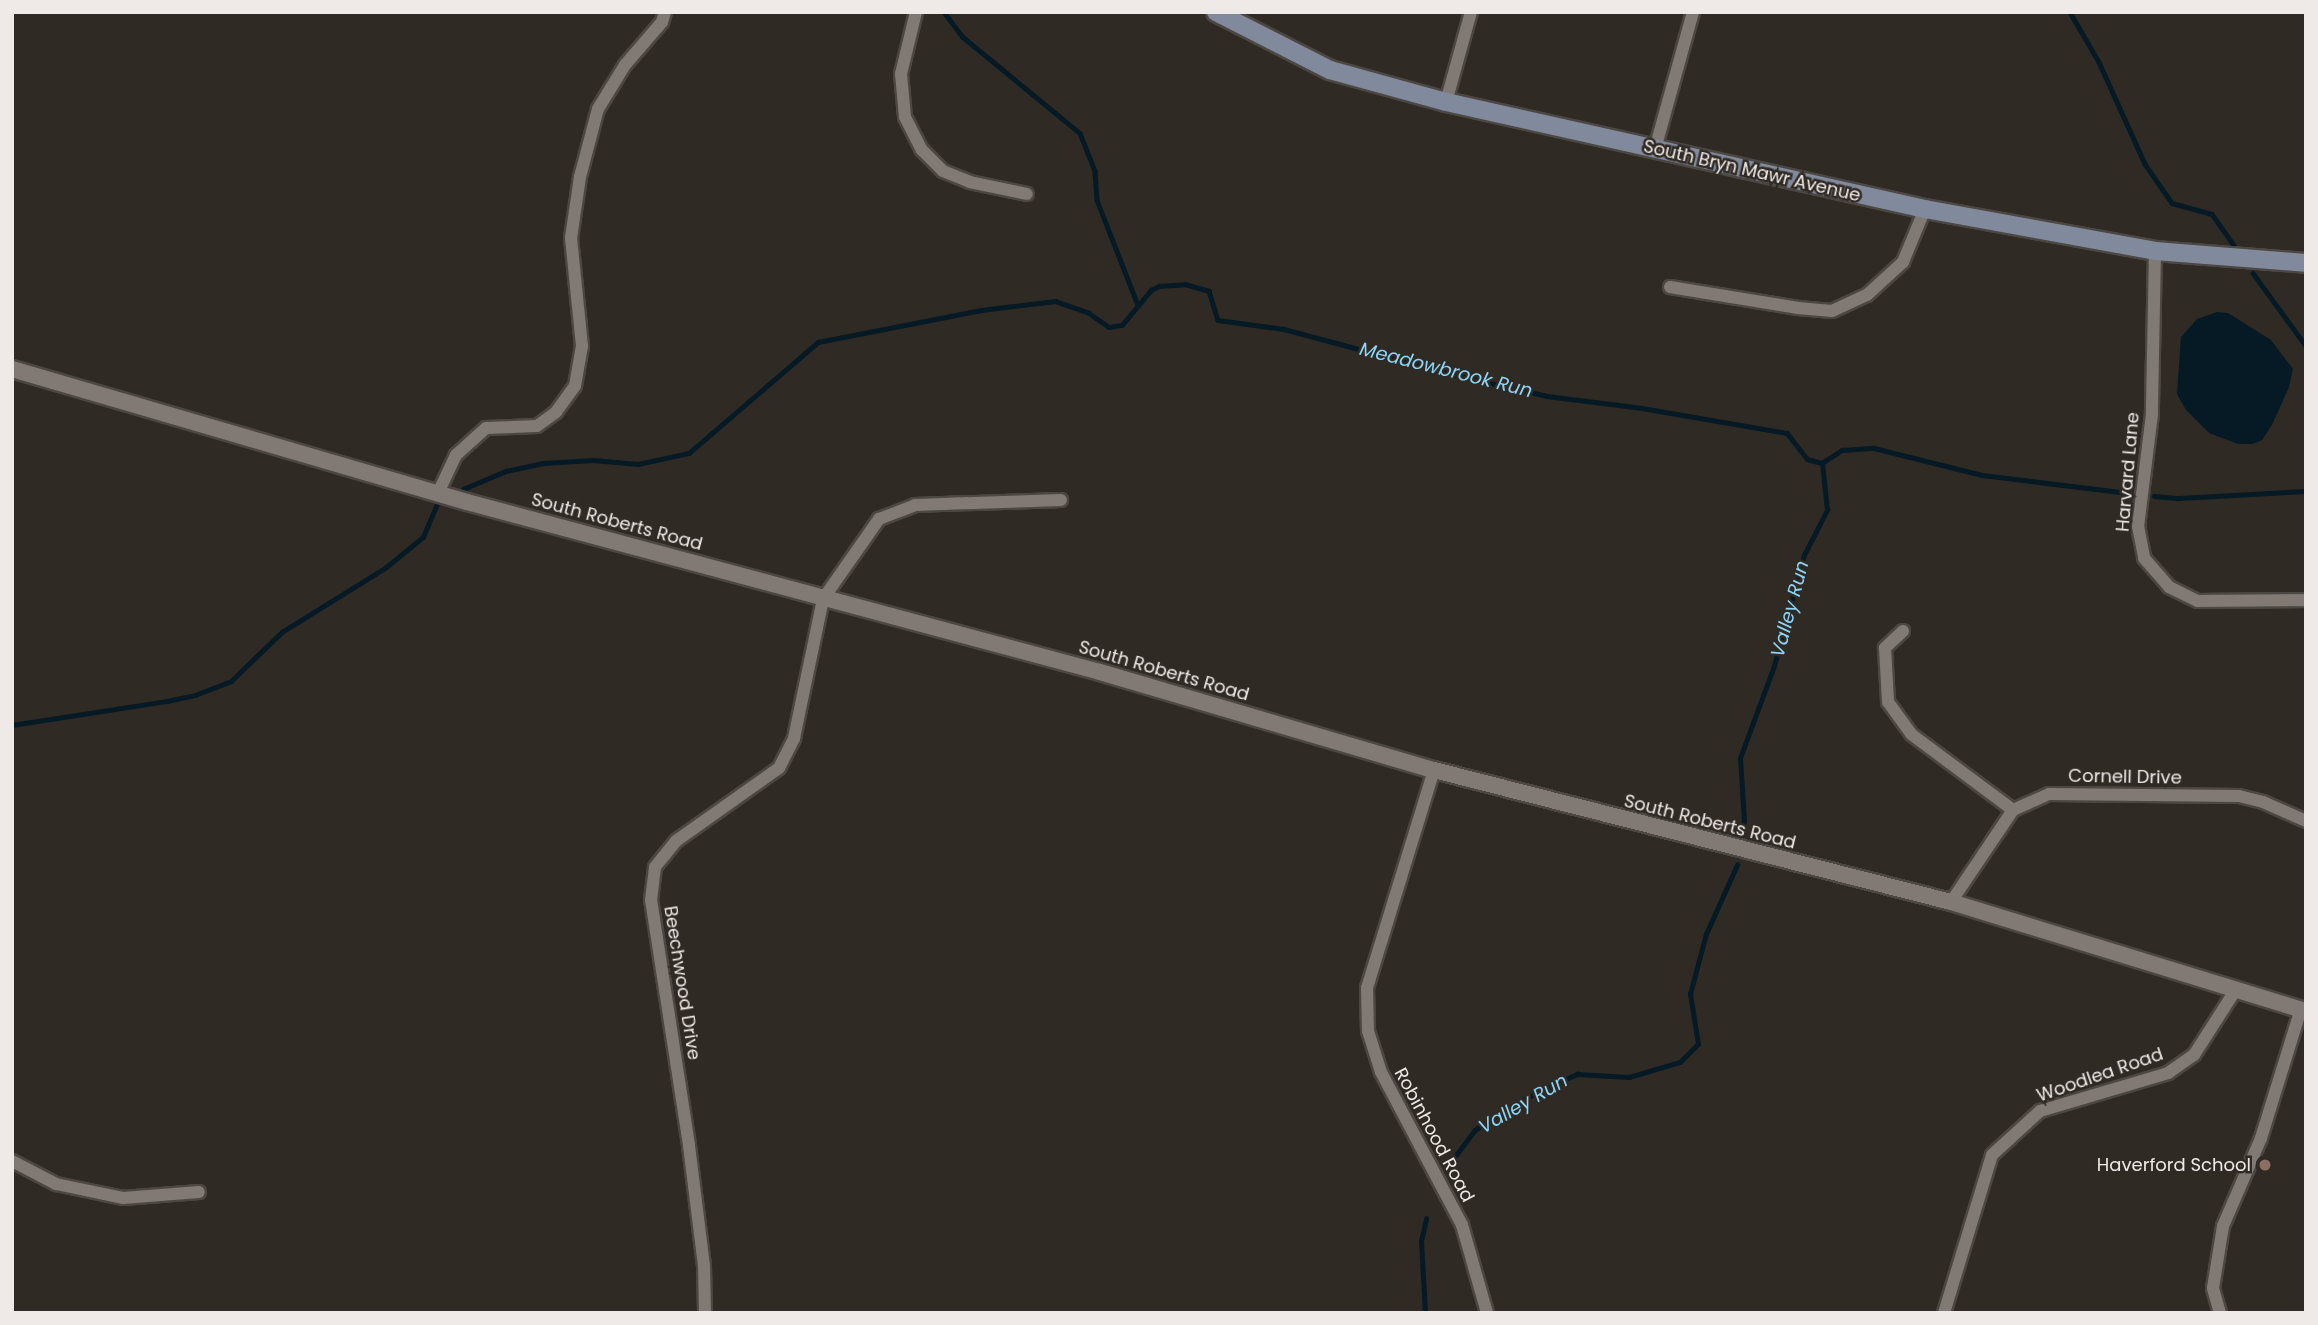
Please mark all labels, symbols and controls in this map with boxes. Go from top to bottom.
street label: South Bryn Mawr Avenue [1641,135,1863,207]
water label: Meadowbrook Run [1357,338,1535,402]
street label: Harvard Lane [2112,411,2144,533]
street label: South Roberts Road [529,489,705,555]
water label: Valley Run [1766,558,1814,660]
street label: South Roberts Road [1076,636,1252,706]
street label: Cornell Drive [2068,765,2182,789]
street label: South Roberts Road [1622,790,1798,854]
street label: Beechwood Drive [659,904,705,1062]
street label: Woodlea Road [2034,1043,2166,1107]
street label: Robinhood Road [1390,1064,1478,1206]
water label: Valley Run [1474,1069,1572,1139]
place label: Haverford School [2097,1154,2251,1176]
marker: Haverford School [2257,1157,2273,1173]

